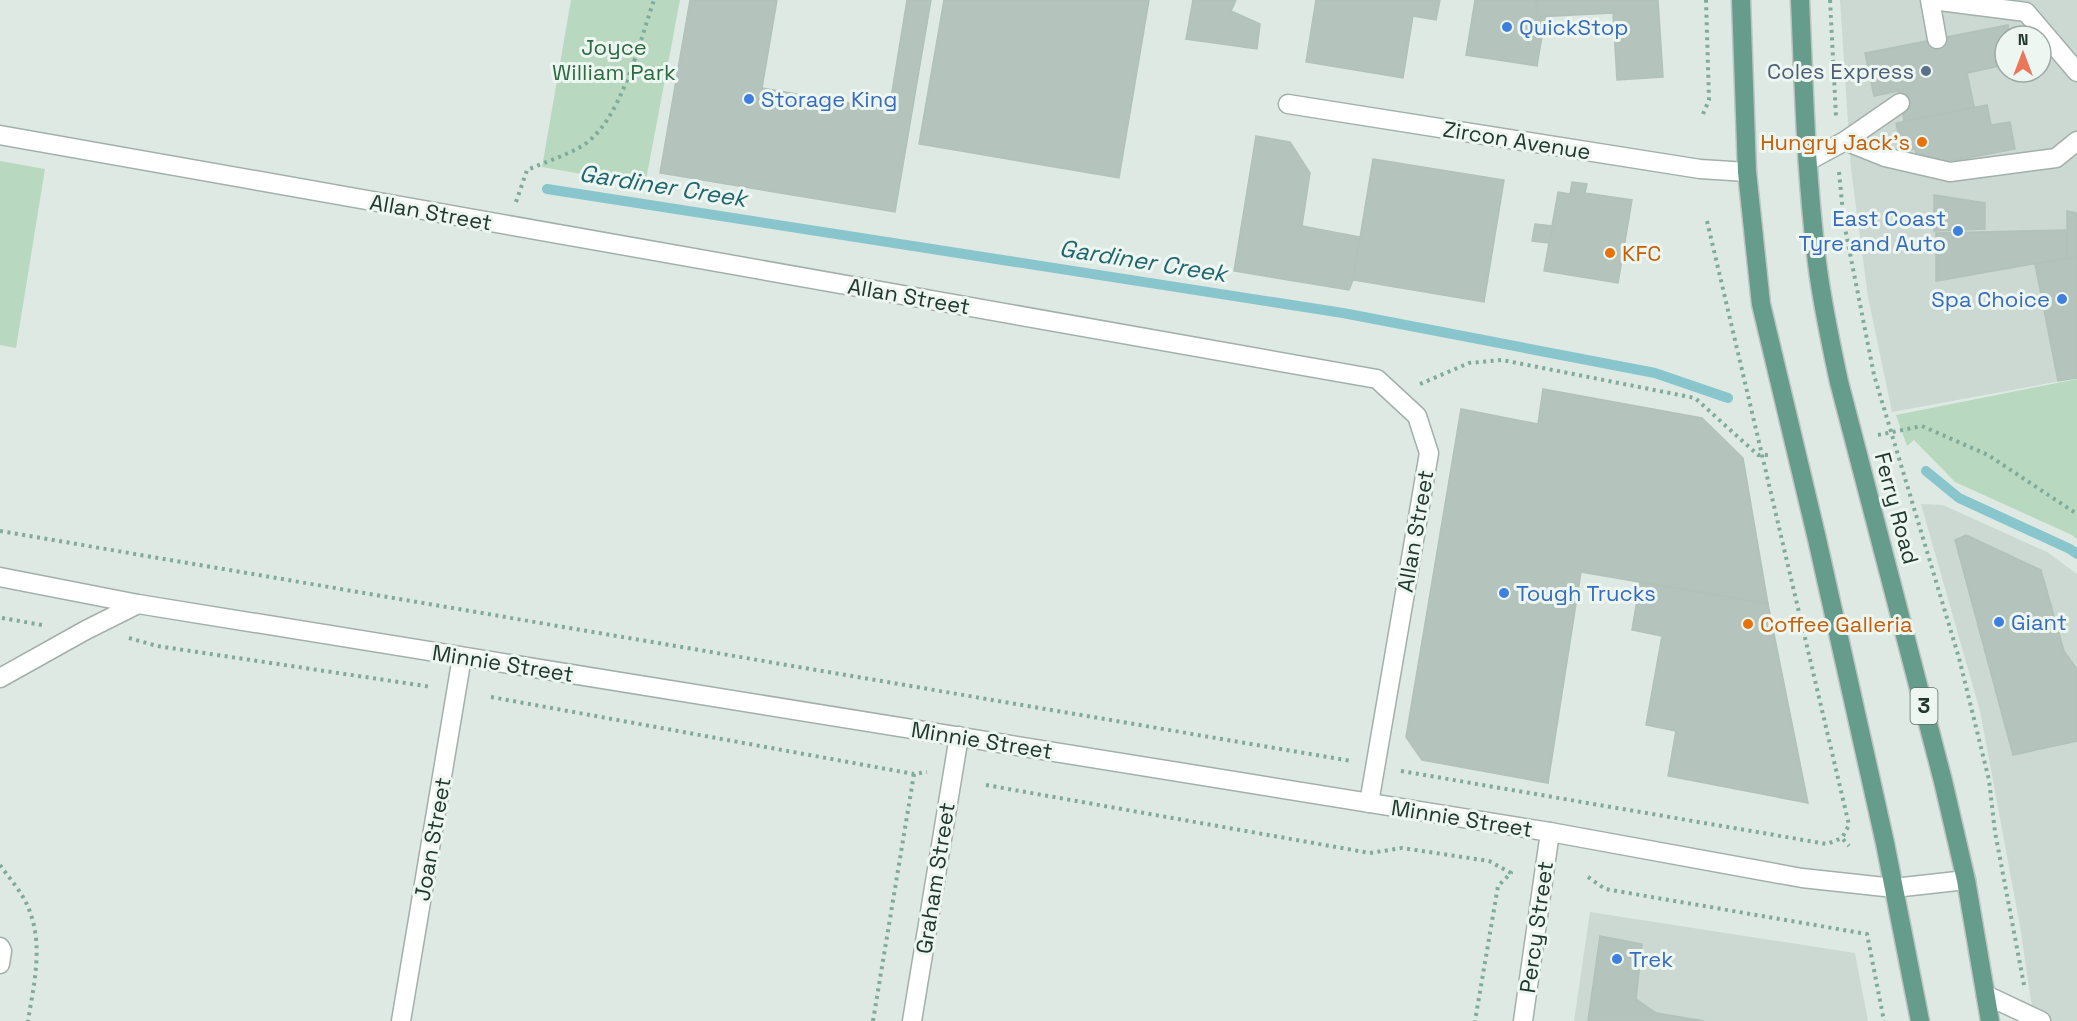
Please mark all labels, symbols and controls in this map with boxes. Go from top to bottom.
place label: QuickStop [1519,13,1629,41]
marker: QuickStop [1500,20,1514,34]
north arrow [1993,24,2053,84]
text: N [2018,29,2028,50]
park label: Joyce William Park [552,33,676,86]
place label: Coles Express [1767,57,1914,85]
marker: Coles Express [1919,64,1933,78]
place label: Storage King [761,85,897,113]
marker: Storage King [742,92,756,106]
street label: Zircon Avenue [1441,114,1593,166]
place label: Hungry Jack's [1760,128,1910,156]
marker: Hungry Jack's [1915,135,1929,149]
water label: Gardiner Creek [577,157,752,215]
street label: Allan Street [368,187,494,237]
place label: East Coast Tyre and Auto [1798,204,1946,257]
marker: East Coast Tyre and Auto [1951,224,1965,238]
water label: Gardiner Creek [1057,232,1232,290]
place label: KFC [1622,239,1661,267]
marker: KFC [1603,246,1617,260]
street label: Allan Street [846,271,972,321]
place label: Spa Choice [1931,285,2050,313]
marker: Spa Choice [2055,292,2069,306]
street label: Ferry Road [1869,449,1925,567]
street label: Allan Street [1390,468,1440,594]
place label: Tough Trucks [1516,579,1656,607]
marker: Tough Trucks [1497,586,1511,600]
place label: Giant [2011,608,2067,636]
place label: Coffee Galleria [1760,610,1913,638]
marker: Giant [1992,615,2006,629]
marker: Coffee Galleria [1741,617,1755,631]
street label: Minnie Street [430,638,576,688]
road number: 3 [1910,688,1938,724]
street label: Minnie Street [909,715,1055,765]
street label: Joan Street [407,775,457,903]
street label: Minnie Street [1389,793,1535,843]
street label: Graham Street [909,800,961,956]
street label: Percy Street [1513,859,1559,995]
place label: Trek [1629,945,1673,973]
marker: Trek [1610,952,1624,966]

